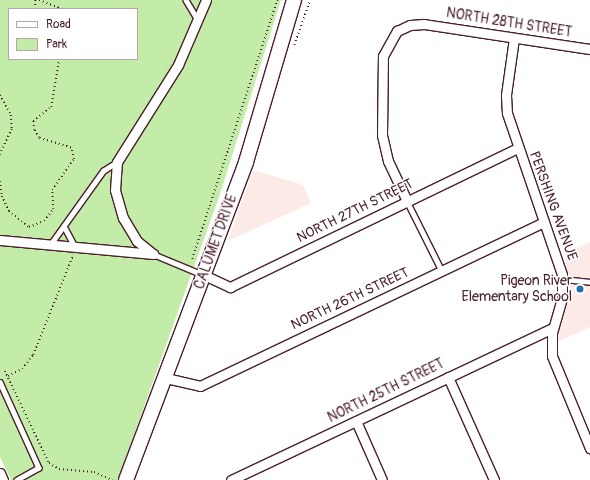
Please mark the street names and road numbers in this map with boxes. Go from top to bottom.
street label: NORTH 28TH STREET [445,5,573,41]
street label: PERSHING AVENUE [525,149,581,263]
street label: NORTH 27TH STREET [294,176,416,246]
street label: CALUMET DRIVE [191,192,241,292]
street label: NORTH 26TH STREET [288,264,412,334]
street label: NORTH 25TH STREET [325,355,447,427]

